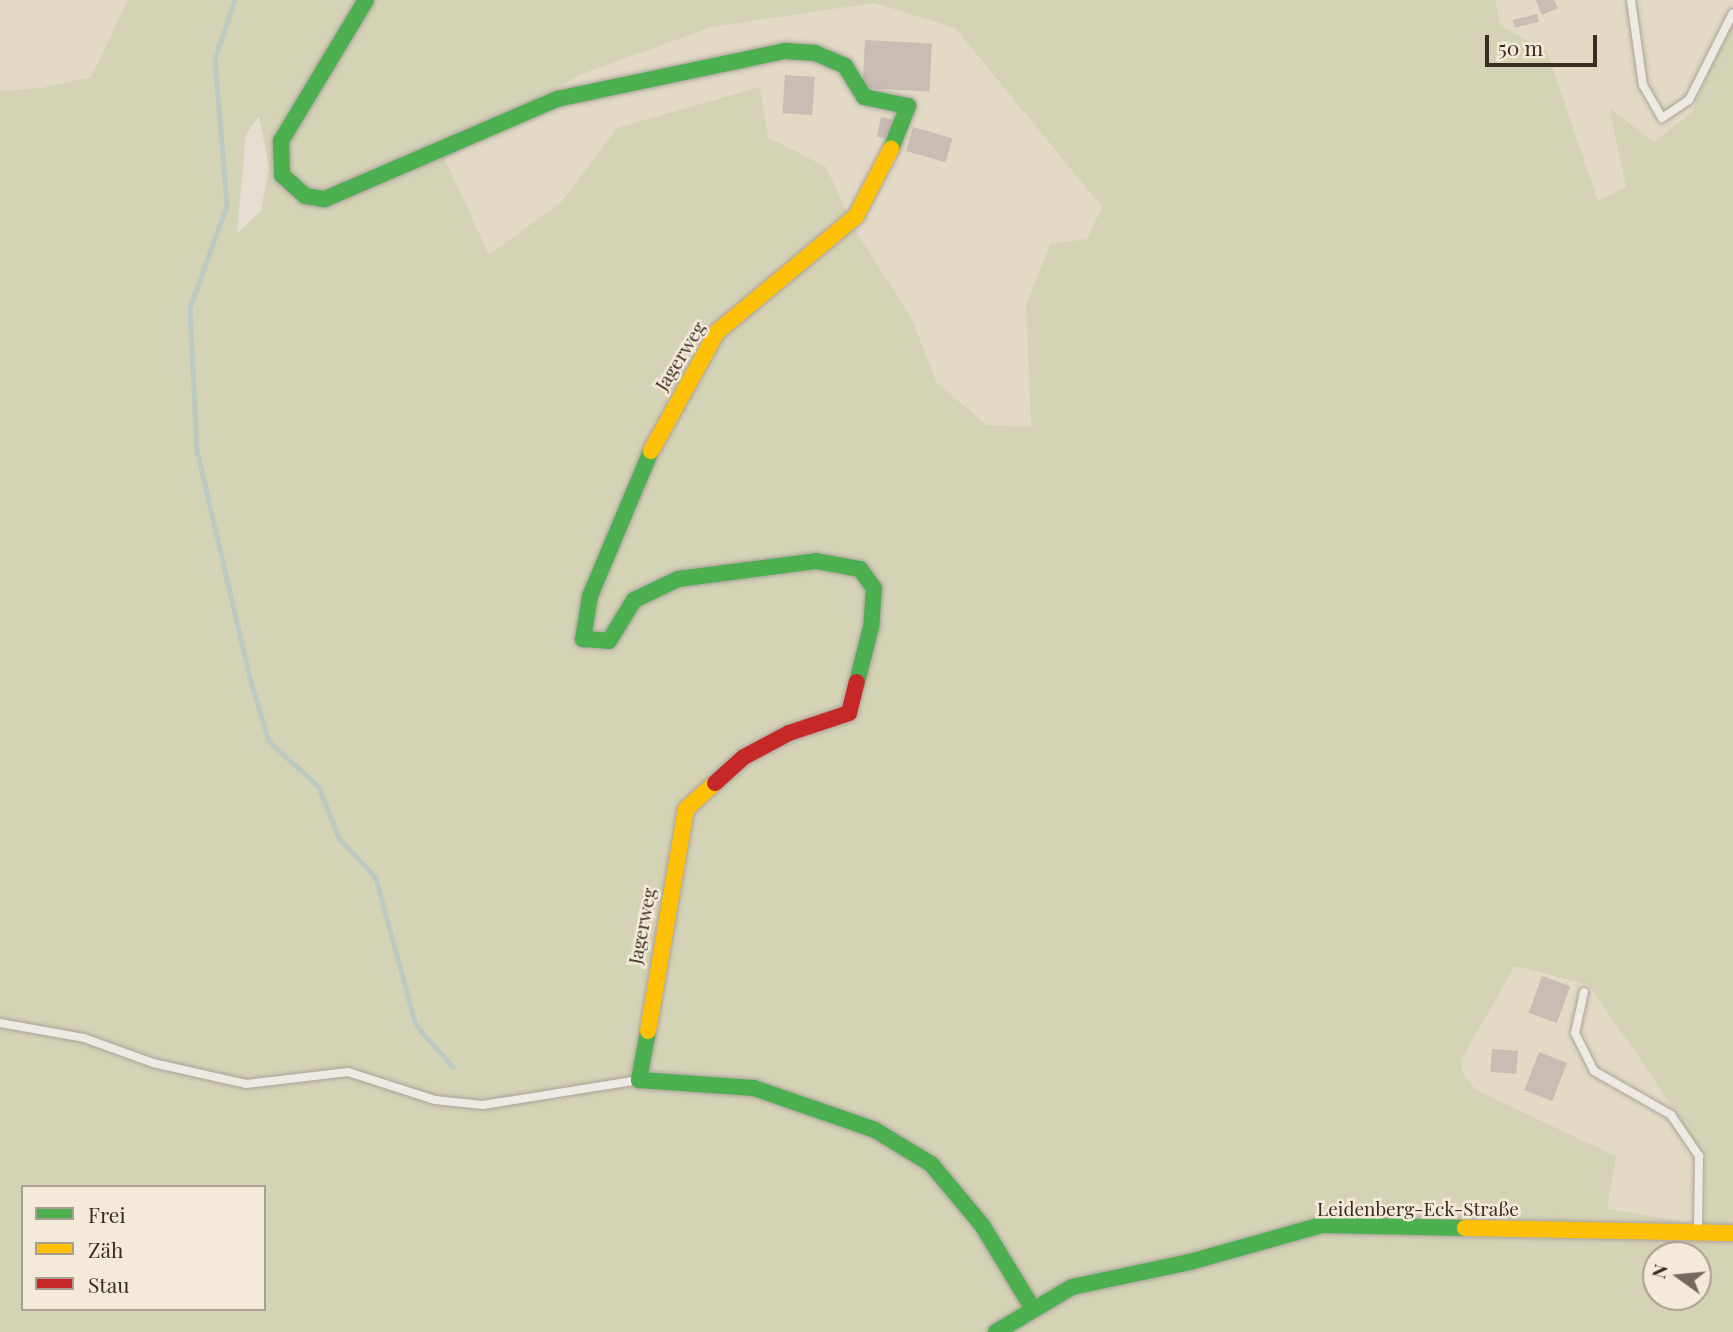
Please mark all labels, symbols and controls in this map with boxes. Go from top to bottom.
scale bar [1488,21,1600,65]
text: 50 m [1498,33,1543,61]
street label: Jagerweg [650,317,710,395]
street label: Jagerweg [623,886,661,966]
legend [21,1185,266,1311]
street label: Leidenberg-Eck-Straße [1317,1198,1519,1220]
text: Frei [88,1200,126,1228]
text: Zäh [88,1235,123,1263]
north arrow [1642,1241,1712,1311]
text: N [1644,1261,1673,1281]
text: Stau [88,1270,129,1298]

